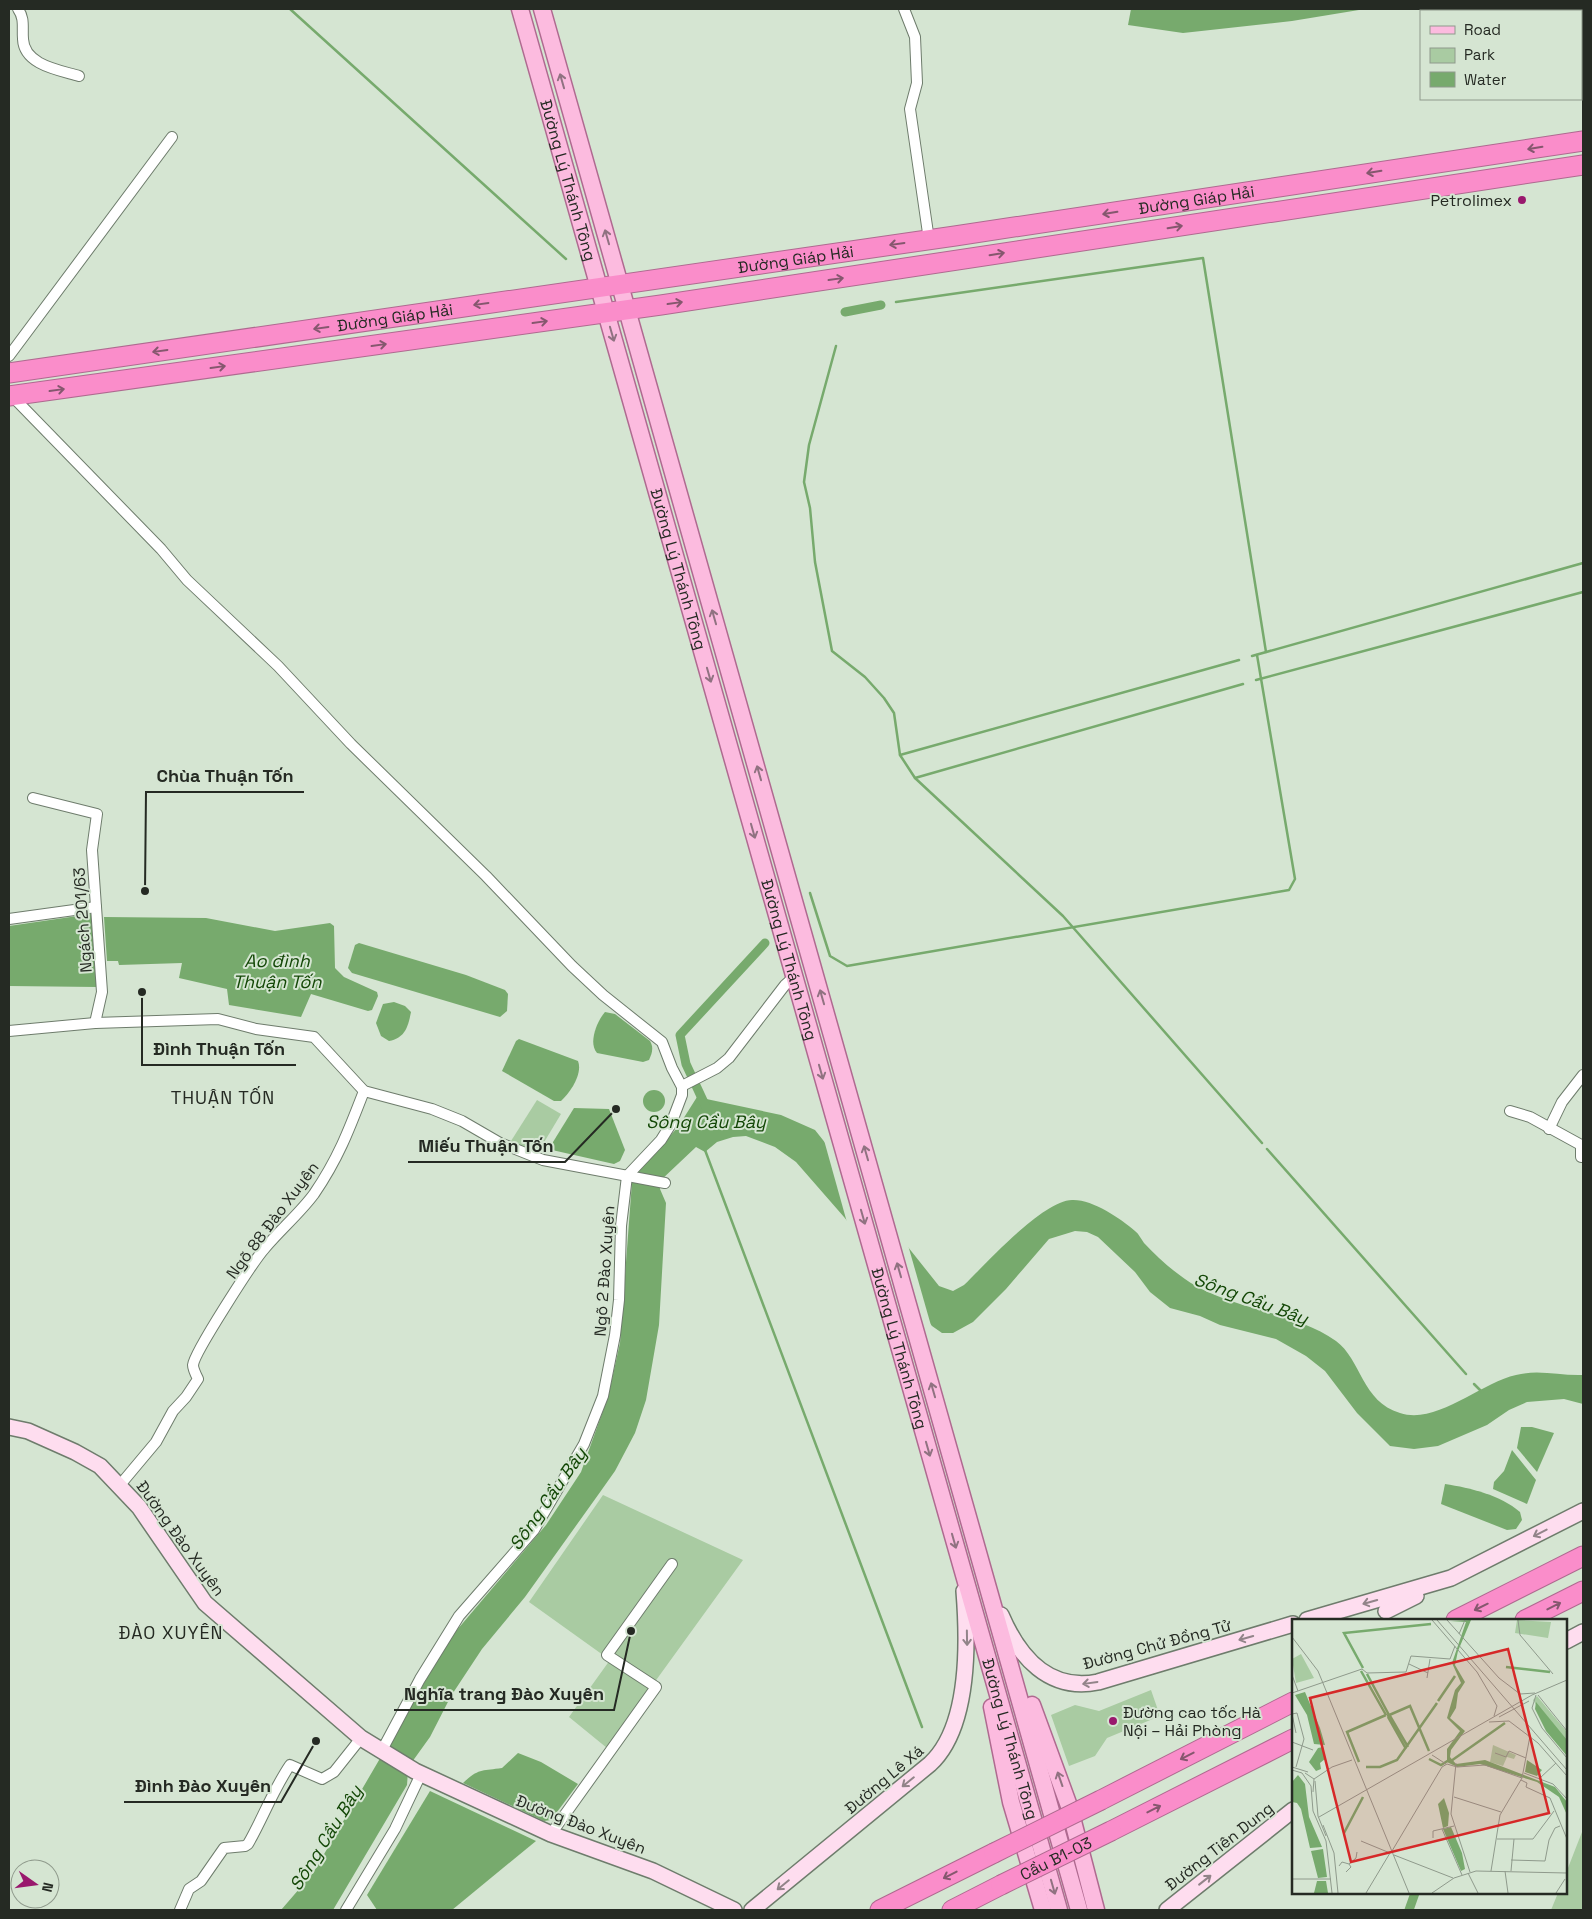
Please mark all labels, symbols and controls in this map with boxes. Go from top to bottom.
legend [1420,10,1582,100]
text: Road [1464,20,1501,39]
text: Park [1464,45,1495,64]
text: Water [1464,70,1507,89]
one-way arrow [557,73,567,89]
street label: Đường Lý Thánh Tông [535,97,601,264]
one-way arrow [1527,143,1543,153]
one-way arrow [1367,168,1383,178]
street label: Đường Giáp Hải [1137,181,1256,219]
place label: Petrolimex [1430,190,1512,211]
marker: Petrolimex [1516,194,1528,206]
one-way arrow [1102,208,1118,218]
one-way arrow [1166,222,1182,232]
one-way arrow [601,230,611,246]
one-way arrow [890,239,906,249]
street label: Đường Giáp Hải [737,241,855,278]
one-way arrow [988,249,1004,259]
one-way arrow [828,273,844,283]
one-way arrow [667,297,683,307]
street label: Đường Giáp Hải [336,299,454,336]
one-way arrow [474,300,490,310]
one-way arrow [532,317,548,327]
one-way arrow [313,323,329,333]
one-way arrow [608,325,617,341]
one-way arrow [371,340,387,350]
one-way arrow [152,346,168,356]
one-way arrow [210,362,226,372]
one-way arrow [49,384,65,394]
street label: Đường Lý Thánh Tông [645,486,711,652]
one-way arrow [709,610,719,626]
one-way arrow [704,667,714,683]
callout: Chùa Thuận Tốn [146,759,304,792]
text: Chùa Thuận Tốn [156,764,294,787]
one-way arrow [753,766,763,782]
one-way arrow [749,823,759,839]
street label: Ngách 201/63 [68,867,97,973]
street label: Đường Lý Thánh Tông [756,877,822,1043]
water label: Ao đình Thuận Tốn [233,949,322,993]
one-way arrow [817,990,826,1006]
callout: Đình Thuận Tốn [142,1032,296,1065]
text: Đình Thuận Tốn [153,1037,285,1060]
one-way arrow [817,1064,827,1080]
district label: THUẬN TỐN [171,1086,275,1109]
water label: Sông Cầu Bây [646,1110,767,1133]
callout: Miếu Thuận Tốn [408,1129,565,1162]
text: Miếu Thuận Tốn [418,1134,554,1157]
one-way arrow [861,1146,871,1162]
street label: Ngõ 88 Đào Xuyên [221,1158,323,1283]
street label: Ngõ 2 Đào Xuyên [589,1205,620,1337]
one-way arrow [858,1209,868,1225]
one-way arrow [894,1262,904,1278]
street label: Đường Lý Thánh Tông [866,1265,932,1431]
water label: Sông Cầu Bây [1191,1267,1312,1330]
one-way arrow [928,1382,938,1398]
one-way arrow [924,1441,934,1457]
water label: Sông Cầu Bây [504,1442,592,1554]
street label: Đường Đào Xuyên [132,1476,230,1600]
one-way arrow [1533,1529,1548,1538]
one-way arrow [950,1532,960,1548]
one-way arrow [1363,1597,1379,1607]
one-way arrow [1546,1601,1561,1610]
one-way arrow [1474,1603,1489,1613]
street label: Đường Chử Đồng Tử [1081,1614,1234,1674]
inset map [1292,1619,1567,1894]
district label: ĐÀO XUYÊN [118,1621,224,1644]
one-way arrow [962,1630,972,1646]
one-way arrow [1239,1634,1255,1644]
street label: Đường Lý Thánh Tông [977,1656,1043,1822]
callout: Nghĩa trang Đào Xuyên [394,1677,614,1710]
one-way arrow [1083,1678,1099,1688]
text: Nghĩa trang Đào Xuyên [404,1682,604,1705]
place label: Đường cao tốc Hà Nội – Hải Phòng [1123,1702,1261,1741]
marker: Đường cao tốc Hà Nội – Hải Phòng [1107,1715,1119,1727]
street label: Đường Lê Xá [841,1740,928,1818]
one-way arrow [1180,1751,1195,1761]
callout: Đình Đào Xuyên [124,1769,281,1802]
one-way arrow [1054,1771,1064,1787]
text: Đình Đào Xuyên [135,1774,271,1797]
one-way arrow [902,1777,915,1788]
water label: Sông Cầu Bây [284,1780,368,1895]
street label: Đường Đào Xuyên [513,1790,649,1859]
street label: Đường Tiên Dung [1161,1798,1278,1895]
one-way arrow [1147,1804,1162,1814]
street label: Cầu B1-03 [1016,1832,1095,1885]
north arrow [10,1859,60,1909]
one-way arrow [943,1871,958,1880]
one-way arrow [1198,1874,1211,1885]
one-way arrow [1048,1879,1058,1895]
text: N [38,1880,57,1894]
one-way arrow [776,1880,789,1891]

